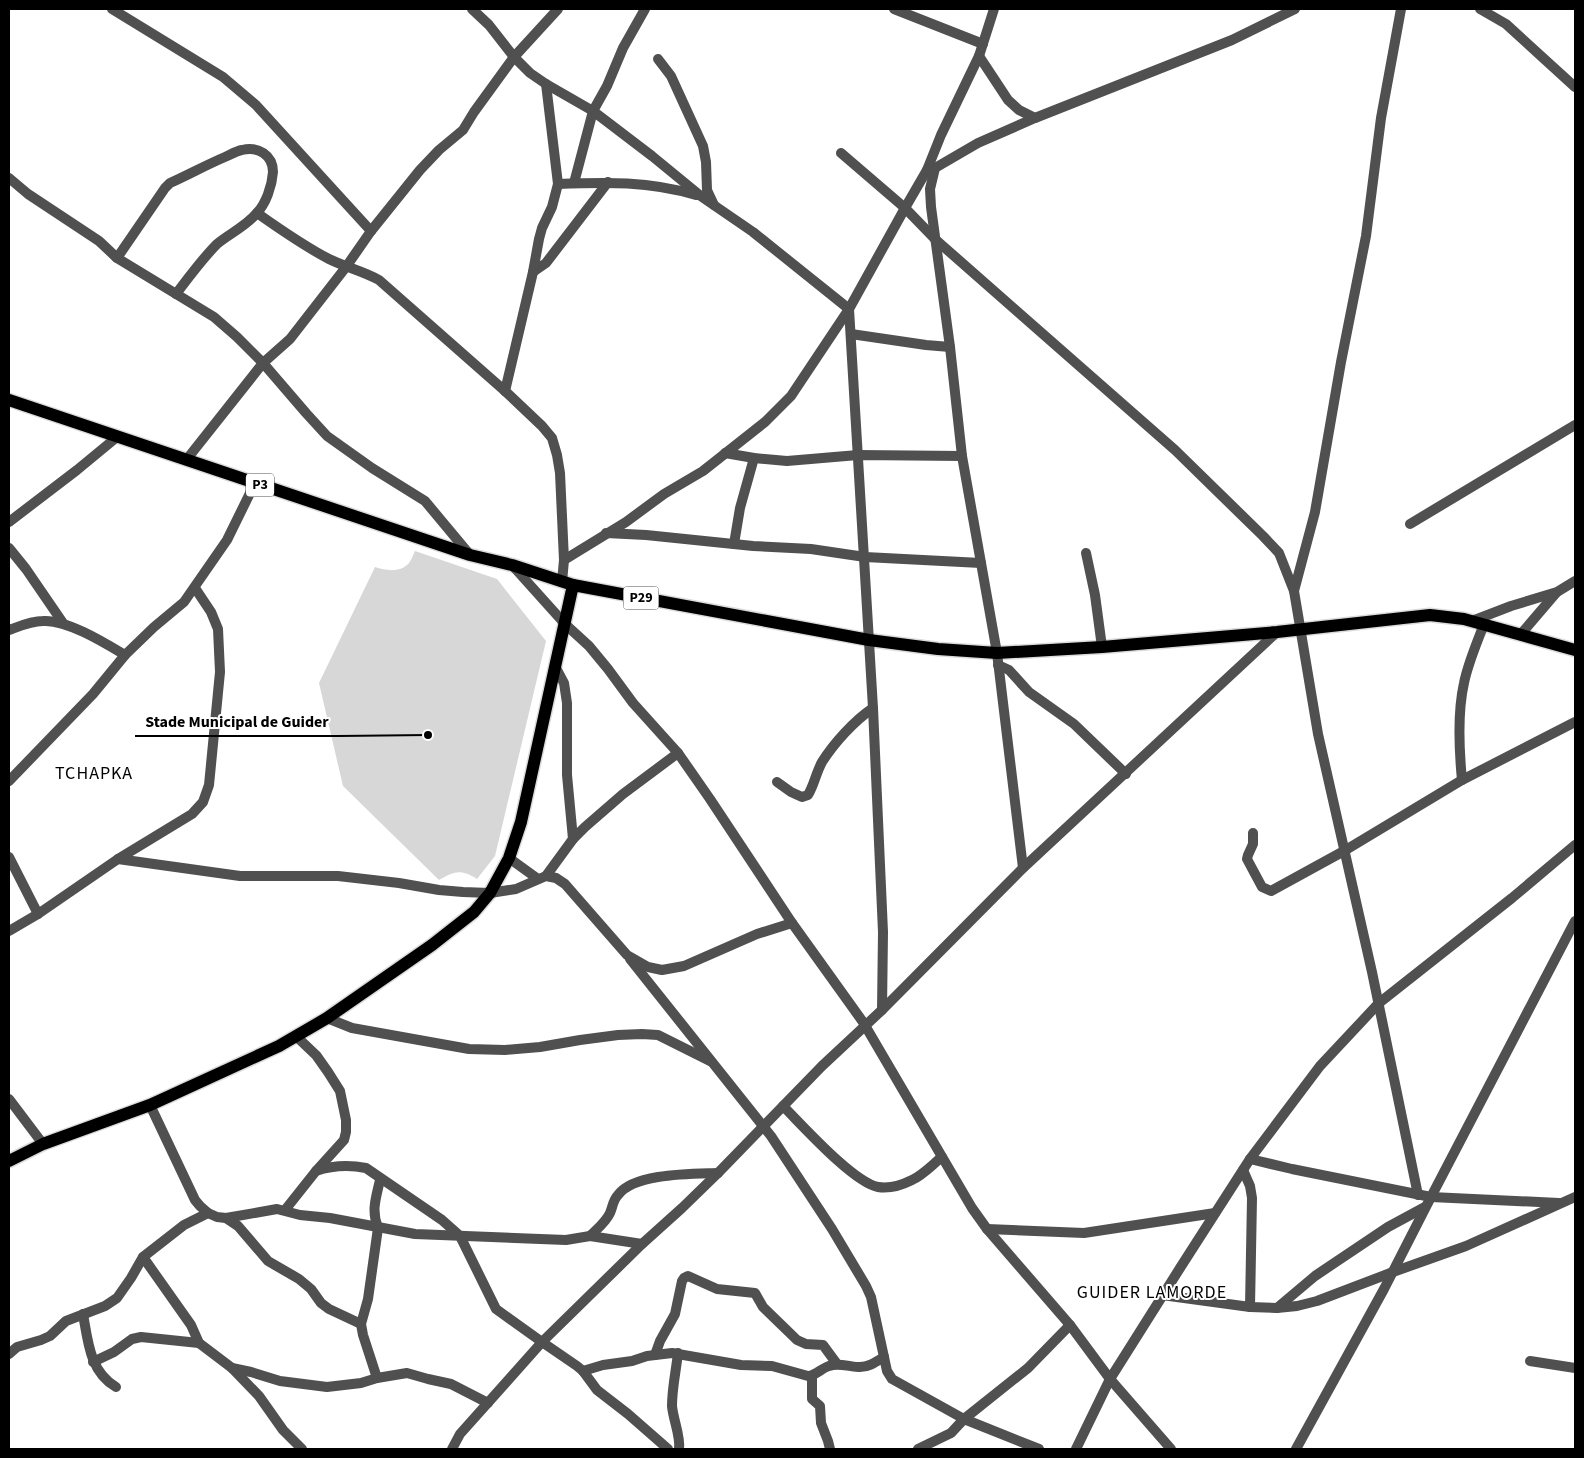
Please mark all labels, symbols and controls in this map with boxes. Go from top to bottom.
road number: P3 [246,474,274,496]
road number: P29 [624,586,658,610]
callout: Stade Municipal de Guider [135,705,339,736]
text: Stade Municipal de Guider [145,711,329,733]
district label: TCHAPKA [55,761,133,786]
district label: GUIDER LAMORDE [1077,1280,1227,1305]

